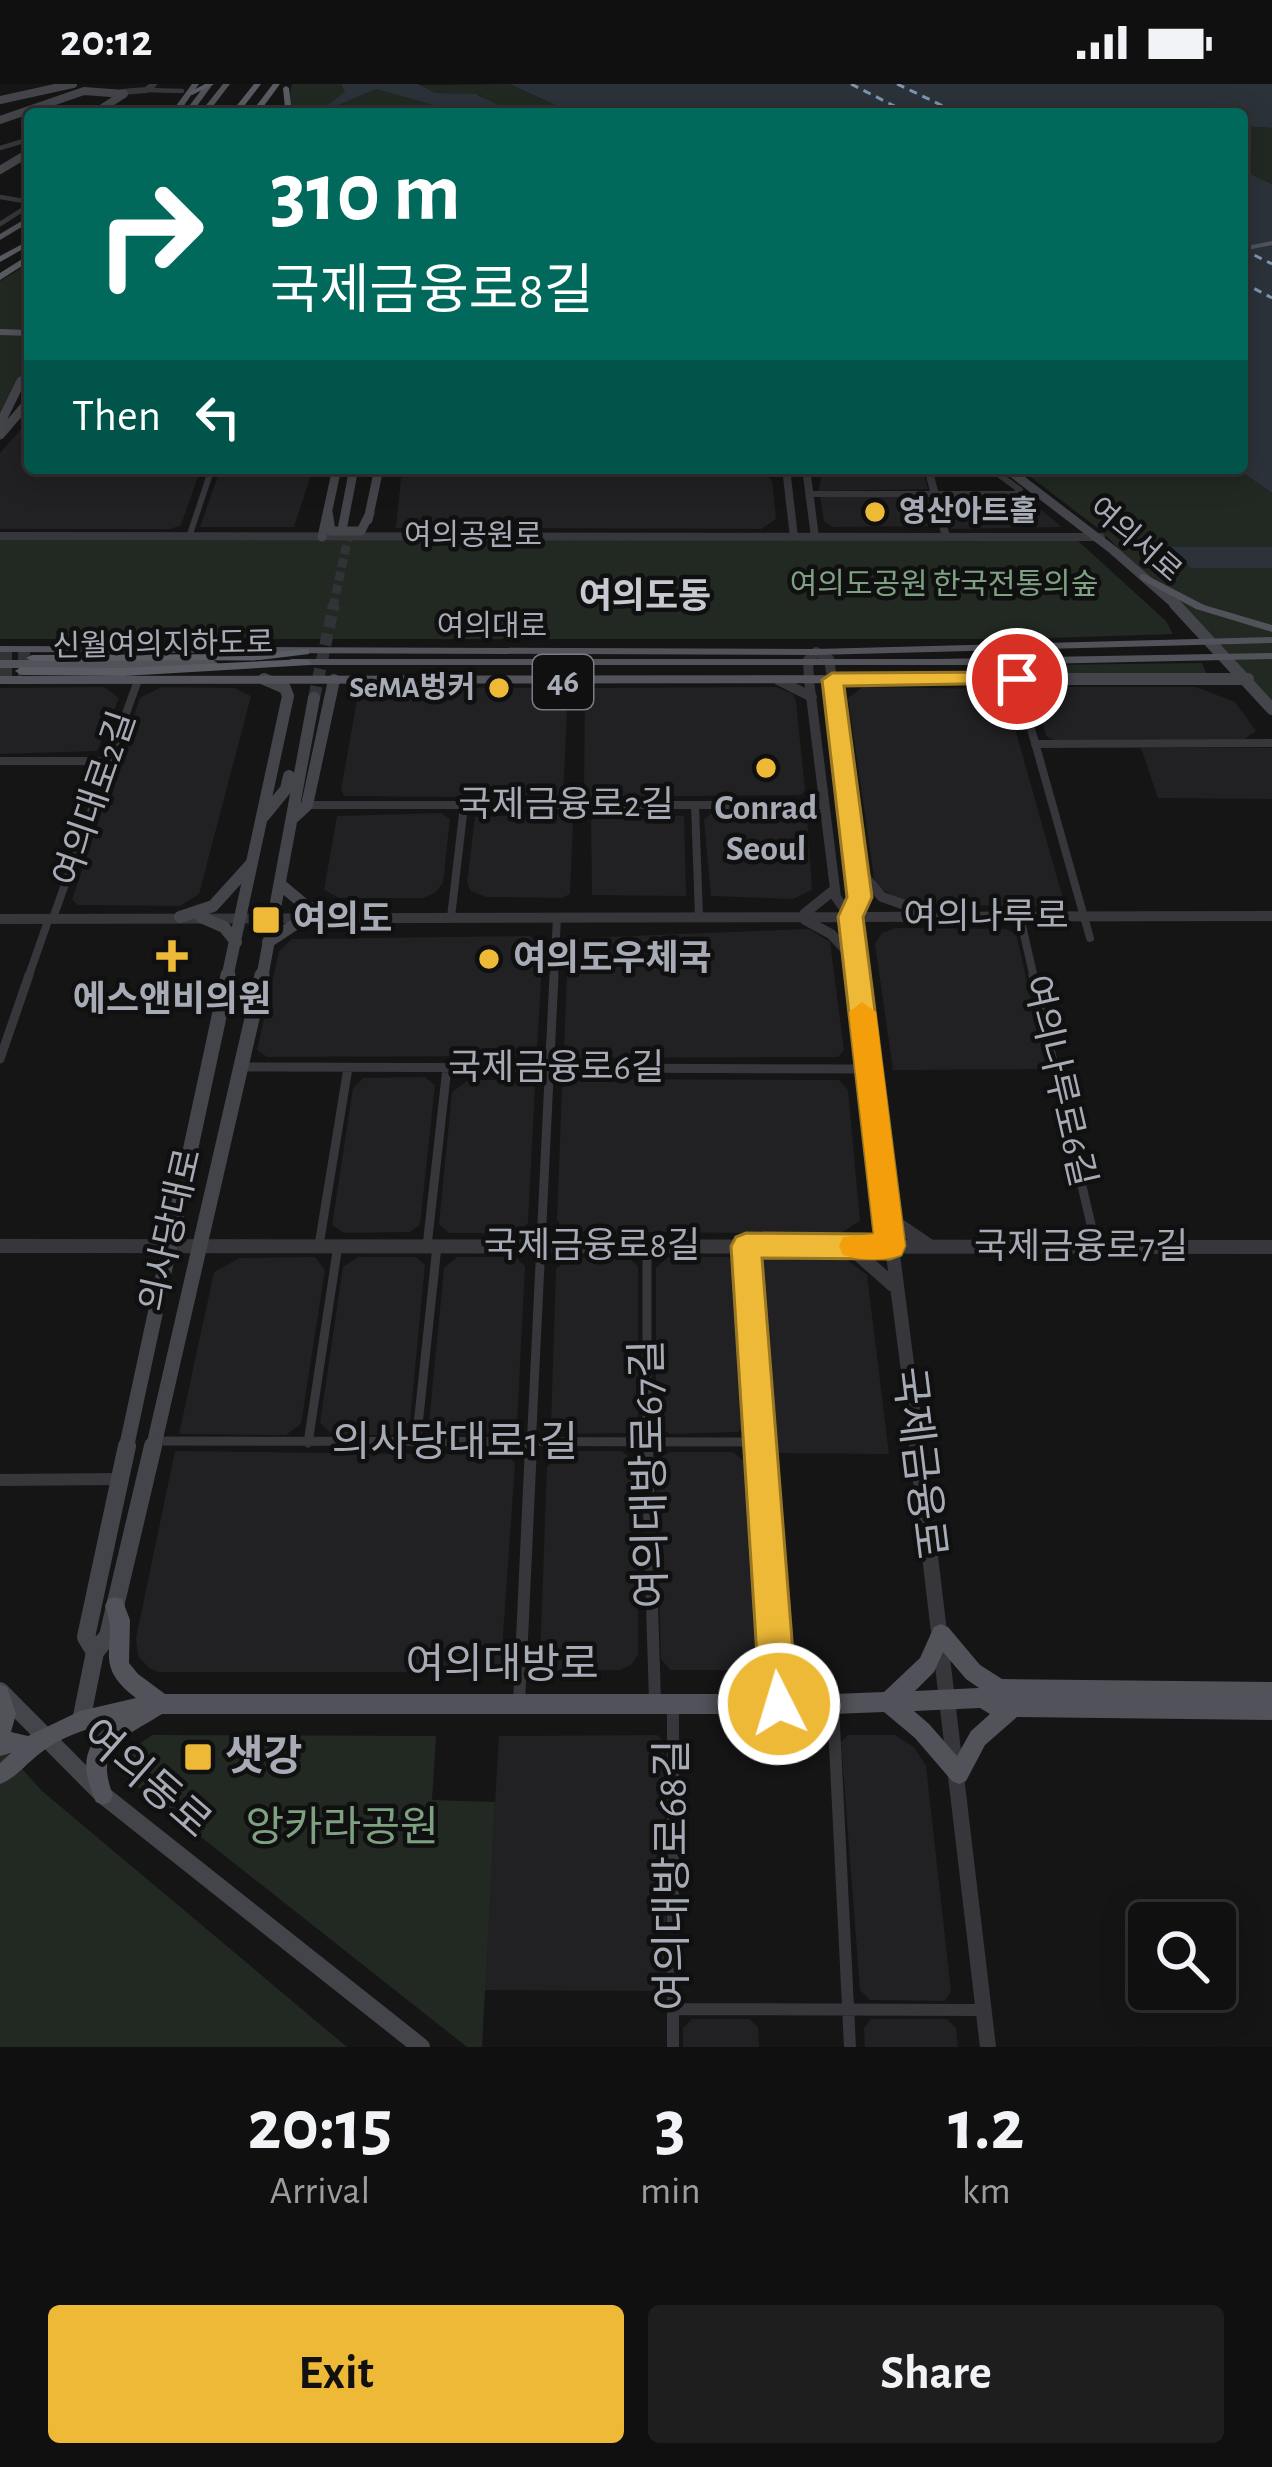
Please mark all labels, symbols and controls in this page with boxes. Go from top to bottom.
text: 20:12 [60,19,152,64]
text: 310 m [270,152,461,236]
icon: right [72,156,228,312]
text: 국제금융로8길 [270,265,594,319]
icon: left [185,384,251,450]
text: Then [72,394,161,439]
street label: 여의서로 [1083,491,1188,588]
place label: 영산아트홀 [899,495,1037,527]
marker: 영산아트홀 [862,499,888,525]
street label: 여의공원로 [404,519,542,551]
park label: 여의도공원 한국전통의숲 [790,568,1098,600]
district label: 여의도동 [579,577,711,615]
street label: 여의대로 [437,610,547,642]
street label: 신월여의지하도로 [52,626,274,662]
pin [966,628,1068,730]
icon: arrive [984,646,1050,712]
road number: 46 [533,655,593,709]
place label: SeMA벙커 [349,672,475,703]
marker: SeMA벙커 [486,675,512,701]
street label: 여의대로2길 [47,707,142,891]
marker: Conrad Seoul [753,755,779,781]
street label: 국제금융로2길 [458,786,674,823]
place label: Conrad Seoul [715,790,817,867]
street label: 여의나루로 [903,898,1069,935]
place label: 여의도 [293,900,392,938]
marker: 여의도 [250,904,282,936]
place label: 여의도우체국 [513,939,712,977]
marker: 에스앤비의원 [156,940,188,972]
marker: 여의도우체국 [476,946,502,972]
street label: 여의나루로6길 [1017,972,1102,1190]
place label: 에스앤비의원 [73,980,271,1018]
street label: 국제금융로6길 [448,1049,664,1086]
street label: 의사당대로 [134,1145,207,1315]
street label: 국제금융로8길 [484,1227,700,1264]
street label: 국제금융로7길 [974,1228,1188,1265]
street label: 여의대방로67길 [625,1339,673,1609]
street label: 국제금융로 [886,1364,954,1561]
street label: 의사당대로1길 [332,1420,578,1464]
position arrow [716,1641,842,1767]
street label: 여의대방로 [405,1642,599,1686]
street label: 여의동로 [74,1711,219,1846]
place label: 샛강 [225,1734,302,1778]
street label: 여의대방로68길 [650,1739,694,2011]
marker: 샛강 [182,1741,214,1773]
park label: 앙카라공원 [245,1806,439,1849]
map controls [1128,1902,1236,2010]
button: search [1128,1902,1236,2010]
text: 20:15 [247,2090,392,2162]
text: 3 [655,2090,686,2162]
text: 1.2 [948,2090,1024,2162]
text: Arrival [270,2172,370,2211]
text: min [640,2172,701,2211]
text: km [962,2172,1011,2211]
button: Exit [48,2305,624,2443]
button: Share [648,2305,1224,2443]

